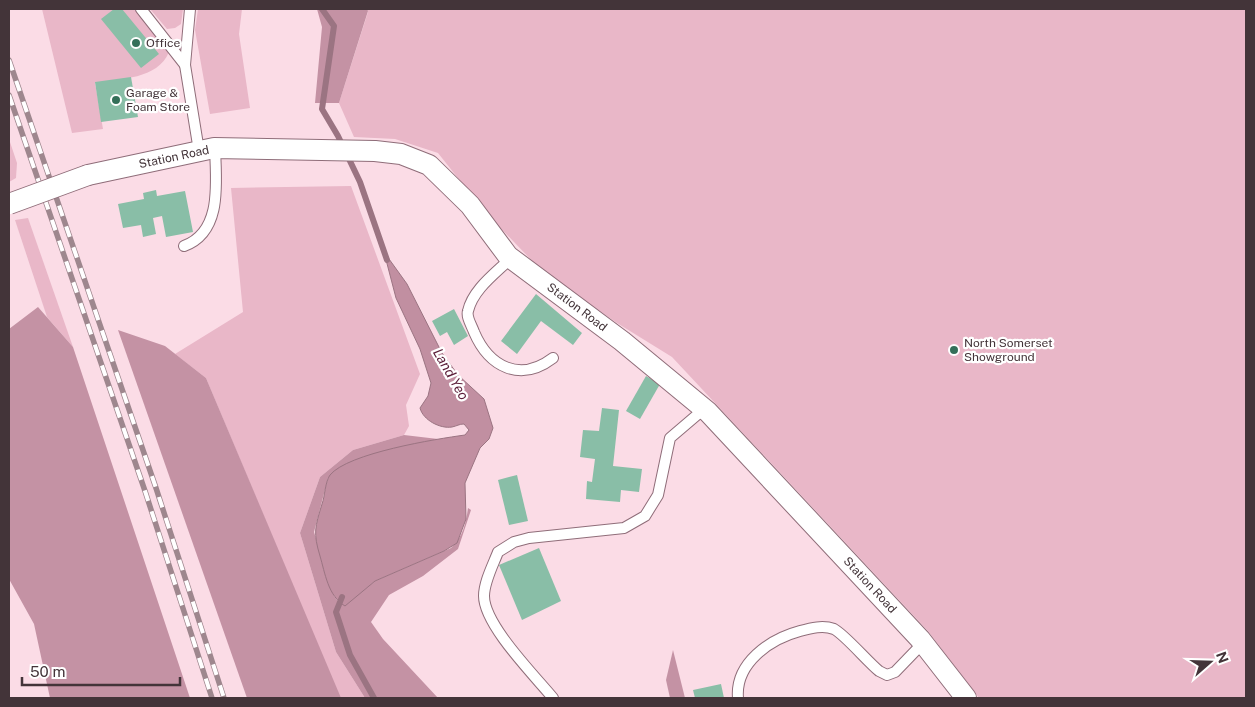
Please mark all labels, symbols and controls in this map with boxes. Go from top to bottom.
place label: Office [146,36,180,50]
marker: Office [130,37,142,49]
place label: Garage & Foam Store [126,86,190,114]
marker: Garage & Foam Store [110,94,122,106]
street label: Station Road [138,143,210,171]
street label: Station Road [544,280,610,334]
place label: North Somerset Showground [964,336,1053,364]
marker: North Somerset Showground [948,344,960,356]
water label: Land Yeo [430,345,472,403]
street label: Station Road [840,554,900,616]
north arrow [1185,637,1235,687]
text: N [1213,650,1232,665]
scale bar [22,654,180,686]
text: 50 m [30,663,65,680]

